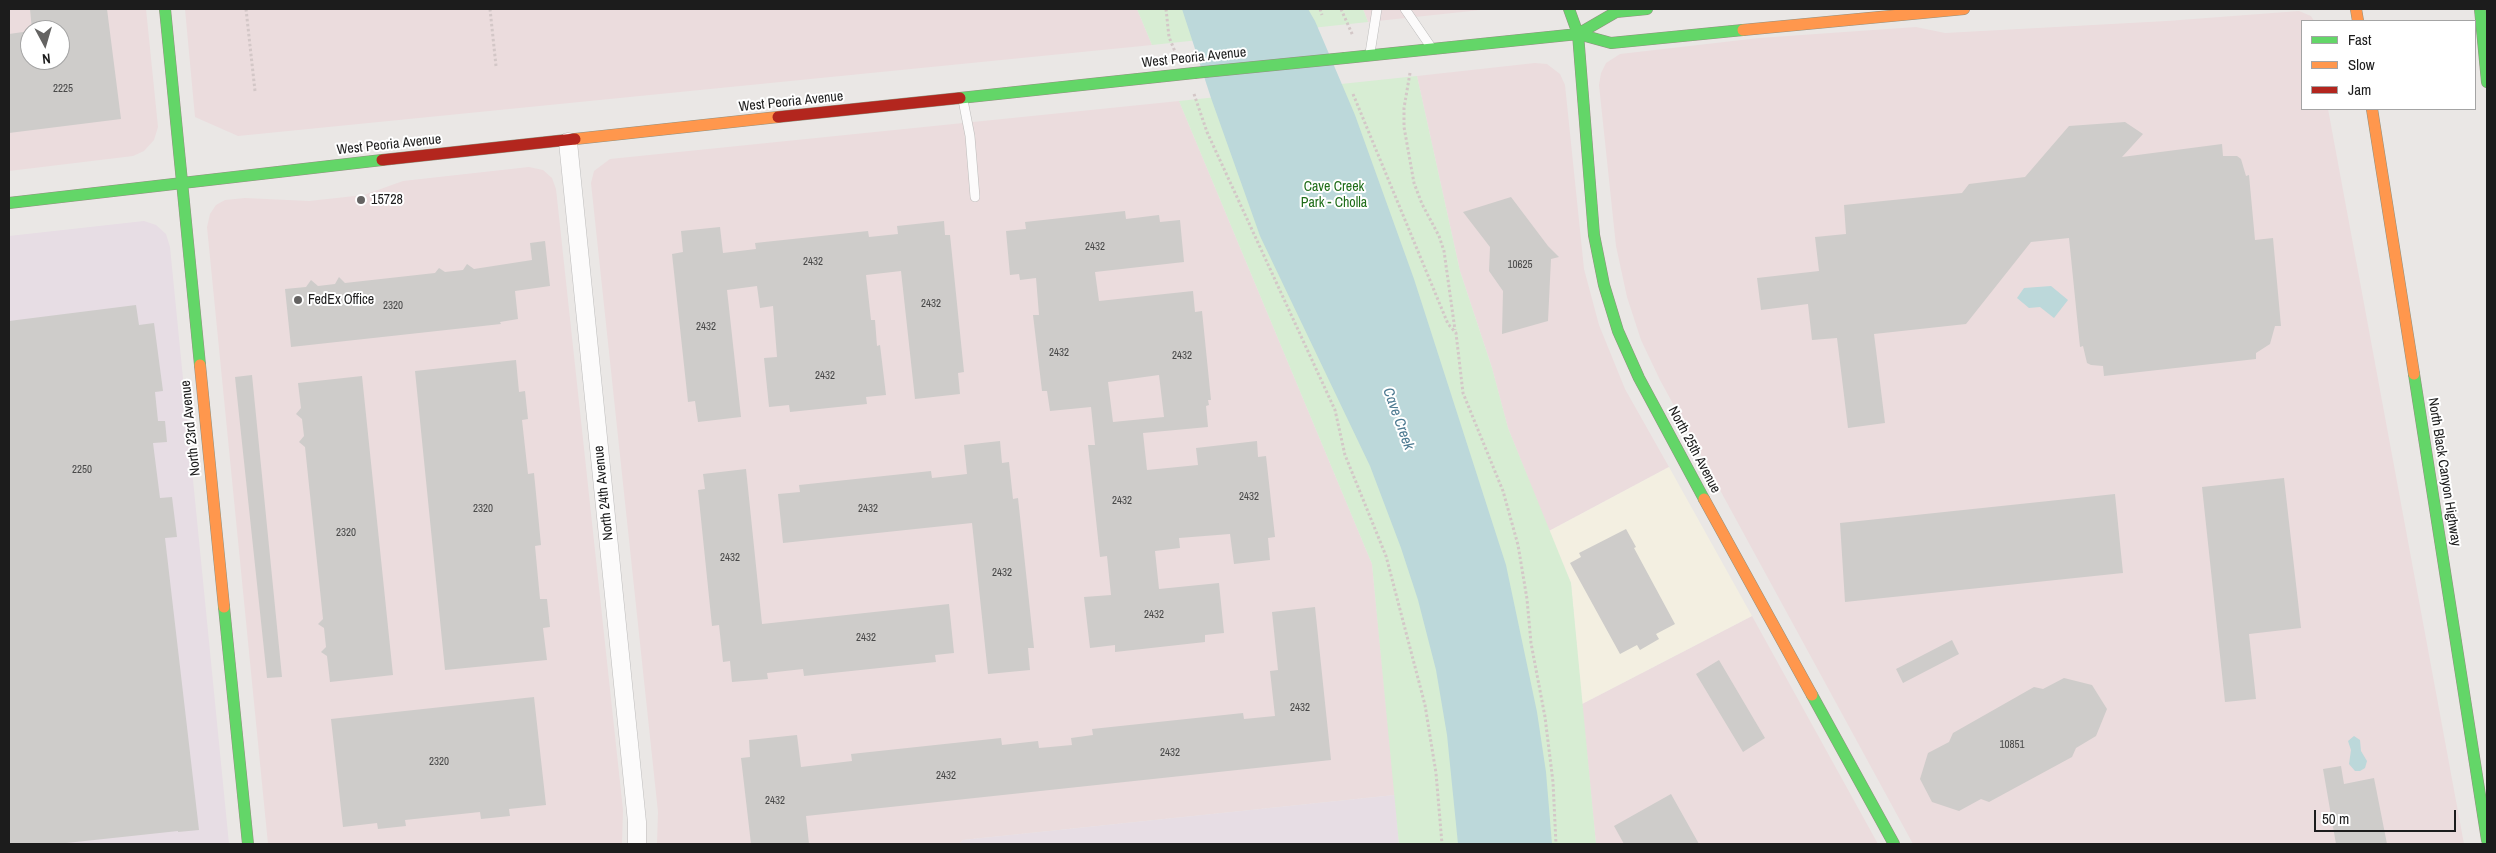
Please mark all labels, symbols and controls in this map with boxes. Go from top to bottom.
north arrow [20,20,70,70]
legend [2301,20,2476,110]
text: Fast [2348,29,2371,50]
street label: West Peoria Avenue [1141,44,1247,72]
text: N [41,50,52,68]
text: Slow [2348,54,2375,75]
text: Jam [2348,79,2371,100]
house number: 2225 [53,82,73,96]
street label: West Peoria Avenue [738,88,844,116]
street label: West Peoria Avenue [336,131,442,159]
park label: Cave Creek Park - Cholla [1301,179,1367,212]
place label: 15728 [371,192,403,208]
marker: 15728 [355,194,367,206]
house number: 2432 [1085,240,1105,254]
house number: 2432 [803,255,823,269]
house number: 10625 [1507,258,1533,272]
place label: FedEx Office [308,292,374,308]
marker: FedEx Office [292,294,304,306]
house number: 2432 [921,297,941,311]
house number: 2320 [383,299,403,313]
house number: 2432 [696,320,716,334]
house number: 2432 [1049,346,1069,360]
house number: 2432 [1172,349,1192,363]
house number: 2432 [815,369,835,383]
street label: North 23rd Avenue [178,379,204,477]
water label: Cave Creek [1378,385,1418,453]
street label: North Black Canyon Highway [2424,397,2464,547]
street label: North 25th Avenue [1664,404,1724,496]
street label: North 24th Avenue [591,445,617,541]
house number: 2250 [72,463,92,477]
house number: 2432 [1239,490,1259,504]
house number: 2432 [1112,494,1132,508]
house number: 2320 [473,502,493,516]
house number: 2432 [858,502,878,516]
house number: 2320 [336,526,356,540]
house number: 2432 [720,551,740,565]
house number: 2432 [992,566,1012,580]
house number: 2432 [1144,608,1164,622]
house number: 2432 [856,631,876,645]
house number: 2432 [1290,701,1310,715]
house number: 10851 [1999,738,2025,752]
house number: 2432 [1160,746,1180,760]
house number: 2320 [429,755,449,769]
house number: 2432 [936,769,956,783]
house number: 2432 [765,794,785,808]
scale bar [2316,800,2458,832]
text: 50 m [2322,808,2349,829]

